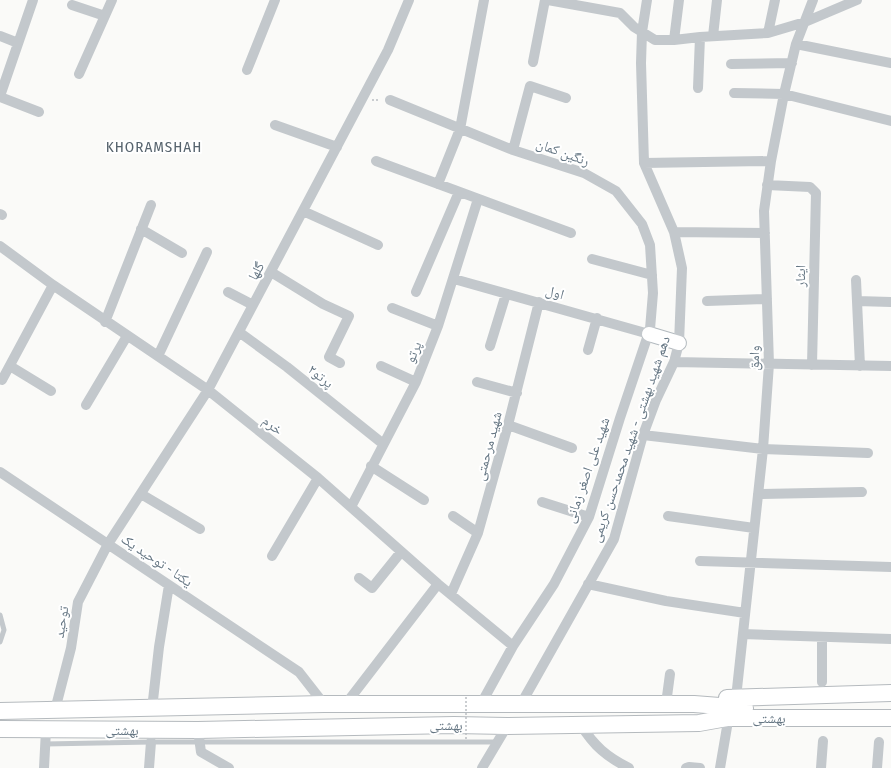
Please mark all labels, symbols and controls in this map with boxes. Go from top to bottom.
street label: رنگین کمان [534,135,592,170]
district label: KHORAMSHAH [106,138,202,156]
street label: گلها [245,259,268,283]
street label: ایثار [792,265,809,288]
street label: اول [544,282,566,303]
street label: دهم شهید بهشتی - شهید محمدحسن کریمی [587,334,675,545]
street label: پرتو [401,339,426,366]
street label: وامق [746,345,764,371]
street label: پرتو۲ [304,361,337,392]
street label: شهید مرحمتی [471,410,506,483]
street label: خرم [258,412,286,440]
street label: شهید علی اصغر زمانی [561,415,614,525]
street label: یکتا - توحید یک [118,530,196,591]
street label: توحید [51,605,72,639]
street label: بهشتی [752,710,786,727]
street label: بهشتی [429,717,463,734]
street label: بهشتی [105,722,139,739]

